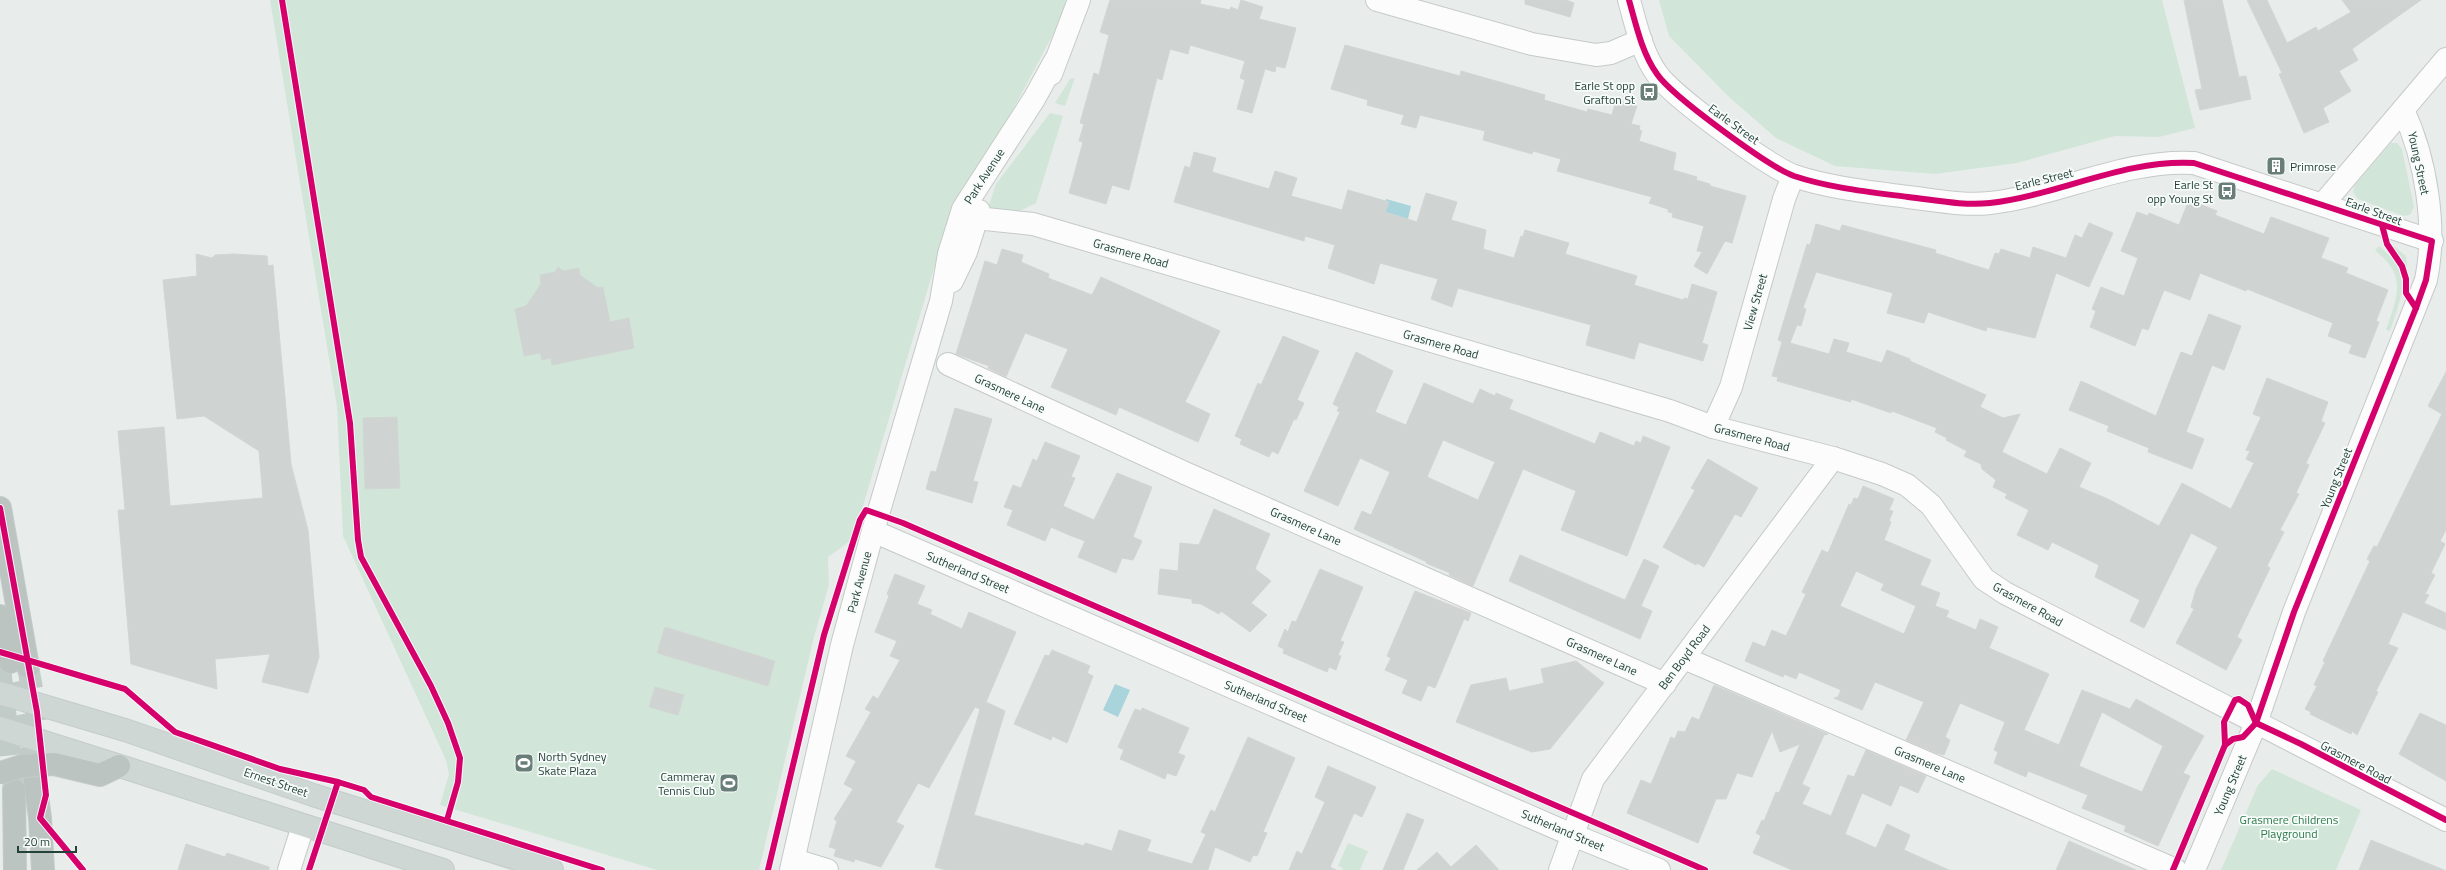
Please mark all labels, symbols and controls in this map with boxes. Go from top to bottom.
place label: Earle St opp Grafton St [1574,76,1636,109]
bus stop icon: Earle St opp Grafton St [1638,81,1660,103]
street label: Earle Street [1704,99,1764,150]
street label: Young Street [2403,129,2435,197]
street label: Park Avenue [959,144,1009,208]
building icon: Primrose [2265,155,2287,177]
place label: Primrose [2290,157,2336,176]
street label: Earle Street [2013,162,2076,195]
place label: Earle St opp Young St [2147,175,2214,208]
bus stop icon: Earle St opp Young St [2216,180,2238,202]
street label: Earle Street [2343,192,2406,230]
street label: Grasmere Road [1091,233,1171,273]
street label: View Street [1738,271,1772,333]
street label: Grasmere Road [1401,324,1481,364]
street label: Grasmere Lane [971,368,1049,418]
street label: Grasmere Road [1712,418,1792,456]
street label: Young Street [2315,444,2357,511]
street label: Grasmere Lane [1267,502,1345,550]
street label: Sutherland Street [923,546,1013,598]
street label: Park Avenue [842,549,876,615]
street label: Grasmere Road [1989,577,2067,631]
street label: Ben Boyd Road [1653,621,1715,693]
street label: Grasmere Lane [1563,632,1641,680]
street label: Sutherland Street [1221,675,1311,727]
street label: Grasmere Road [2317,735,2395,789]
street label: Grasmere Lane [1891,740,1969,788]
place label: North Sydney Skate Plaza [538,747,607,780]
street label: Young Street [2209,751,2252,818]
sports icon: North Sydney Skate Plaza [513,752,535,774]
street label: Ernest Street [241,762,311,802]
place label: Cammeray Tennis Club [658,767,715,800]
sports icon: Cammeray Tennis Club [718,772,740,794]
street label: Sutherland Street [1518,804,1608,856]
park label: Grasmere Childrens Playground [2240,810,2339,843]
scale bar [18,828,76,854]
text: 20 m [24,832,50,851]

